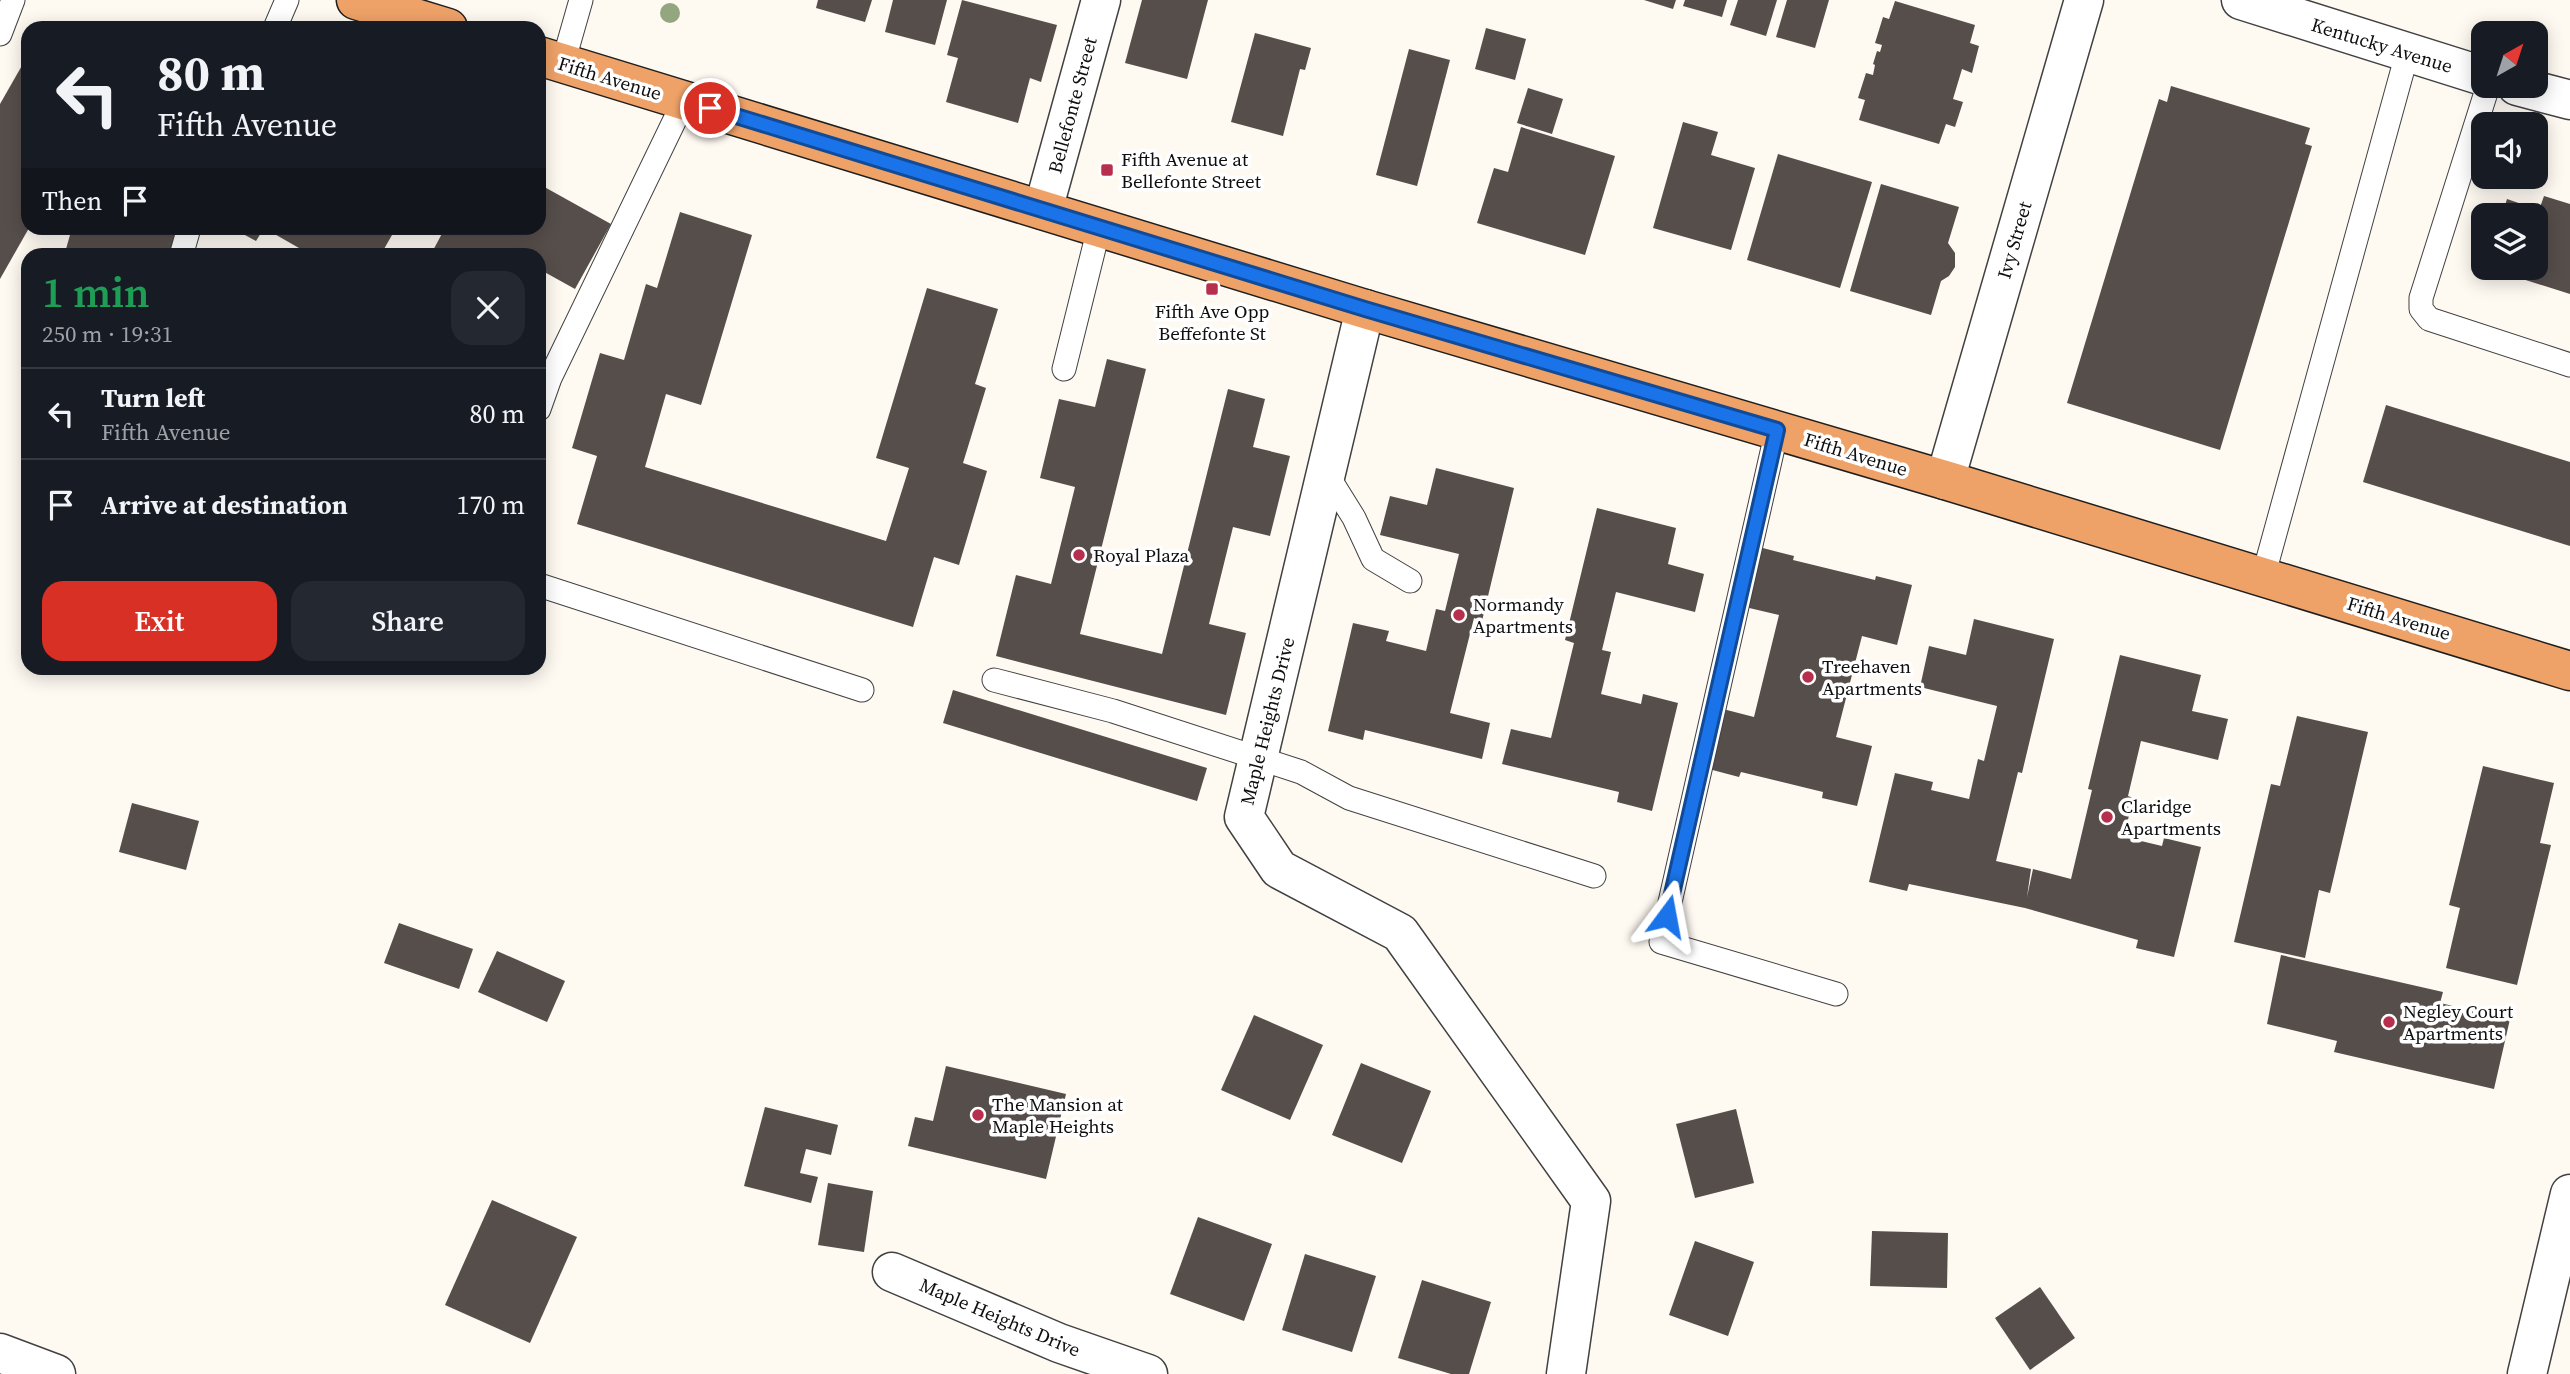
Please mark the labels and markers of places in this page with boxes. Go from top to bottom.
pin [680,78,740,138]
place label: Fifth Avenue at Bellefonte Street [1121,146,1262,194]
marker: Fifth Avenue at Bellefonte Street [1099,162,1115,178]
marker: Fifth Ave Opp Beffefonte St [1204,281,1220,297]
place label: Fifth Ave Opp Beffefonte St [1155,298,1269,346]
place label: Royal Plaza [1093,542,1190,568]
marker: Royal Plaza [1071,547,1087,563]
place label: Normandy Apartments [1473,591,1573,639]
marker: Normandy Apartments [1451,607,1467,623]
place label: Treehaven Apartments [1822,653,1922,701]
marker: Treehaven Apartments [1800,669,1816,685]
place label: Claridge Apartments [2121,793,2221,841]
marker: Claridge Apartments [2099,809,2115,825]
place label: Negley Court Apartments [2403,998,2514,1046]
marker: Negley Court Apartments [2381,1014,2397,1030]
place label: The Mansion at Maple Heights [992,1091,1124,1139]
marker: The Mansion at Maple Heights [970,1107,986,1123]

